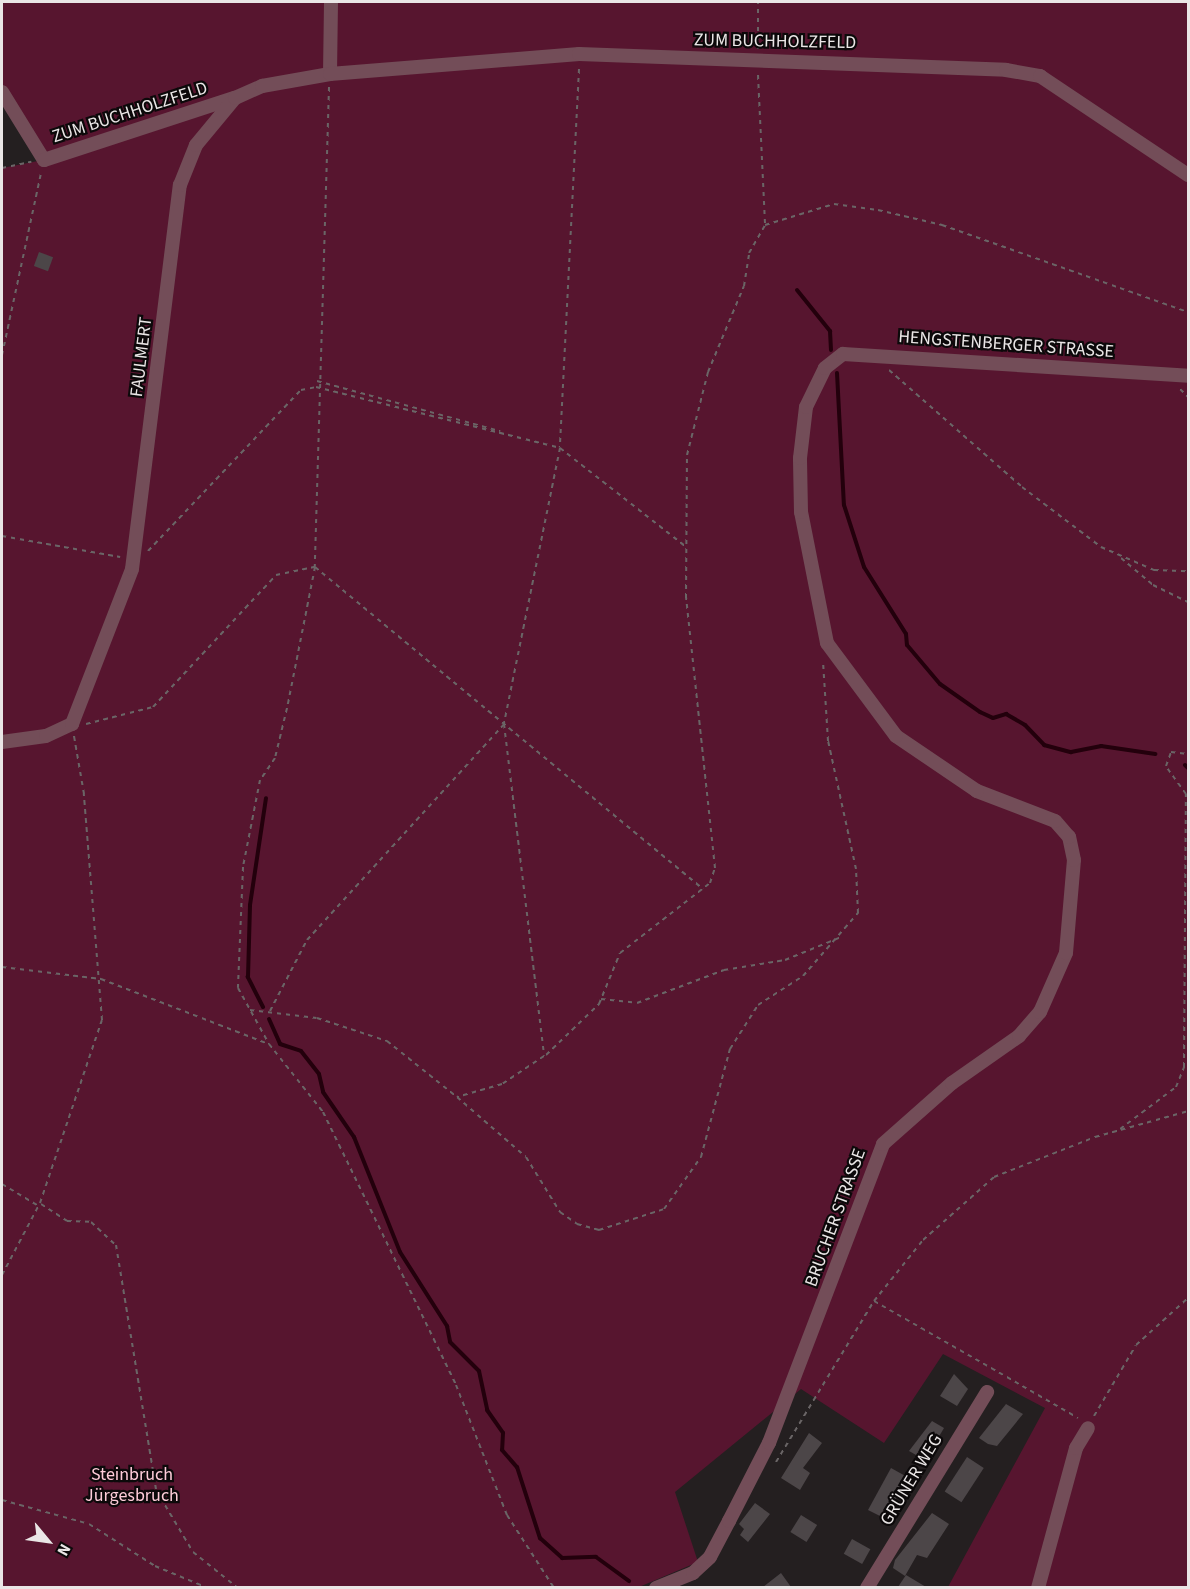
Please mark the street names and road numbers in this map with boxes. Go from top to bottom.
street label: ZUM BUCHHOLZFELD [694,30,856,54]
street label: ZUM BUCHHOLZFELD [49,78,211,148]
street label: FAULMERT [126,316,158,398]
street label: HENGSTENBERGER STRASSE [897,327,1115,363]
street label: BRUCHER STRASSE [801,1146,871,1290]
street label: GRÜNER WEG [876,1430,948,1530]

